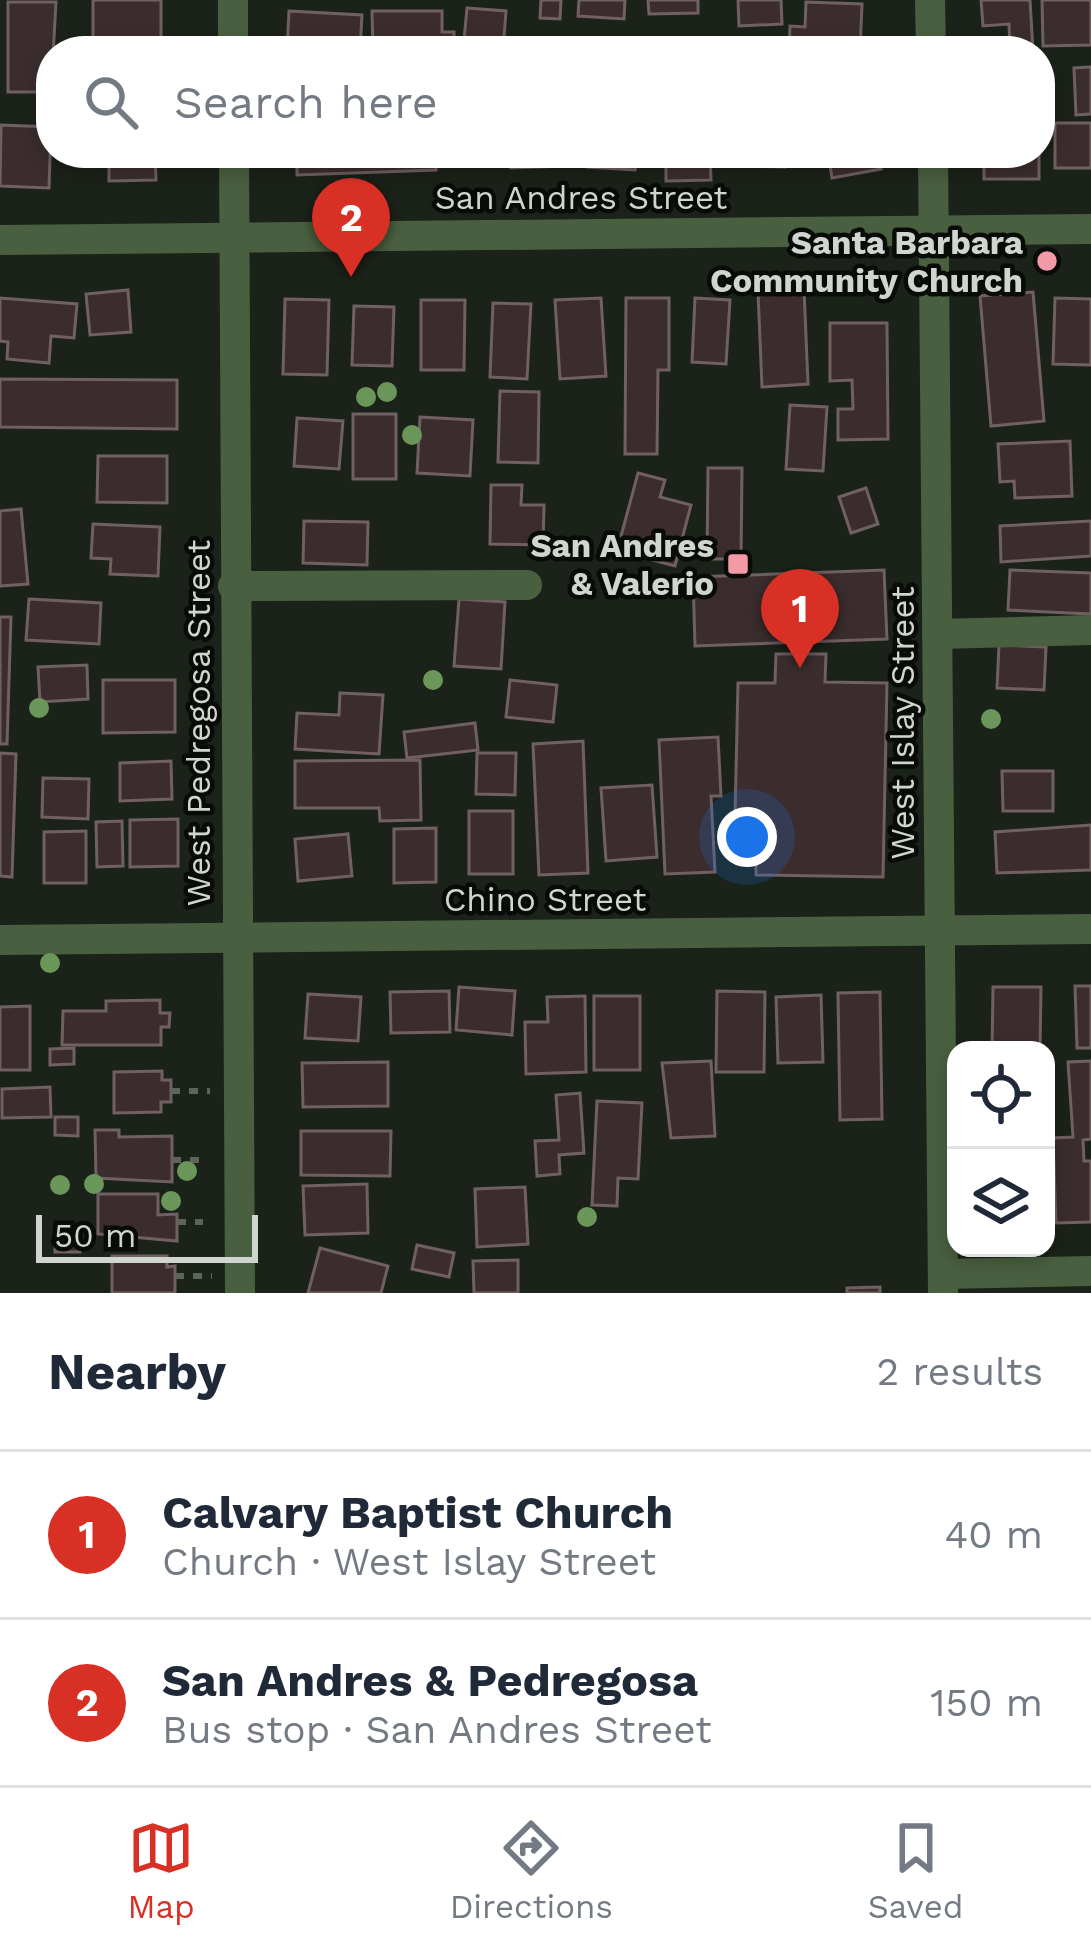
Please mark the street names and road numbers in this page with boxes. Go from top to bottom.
street label: San Andres Street [435,178,728,217]
street label: West Pedregosa Street [179,539,218,906]
street label: West Islay Street [883,586,922,860]
street label: Chino Street [444,880,646,919]

